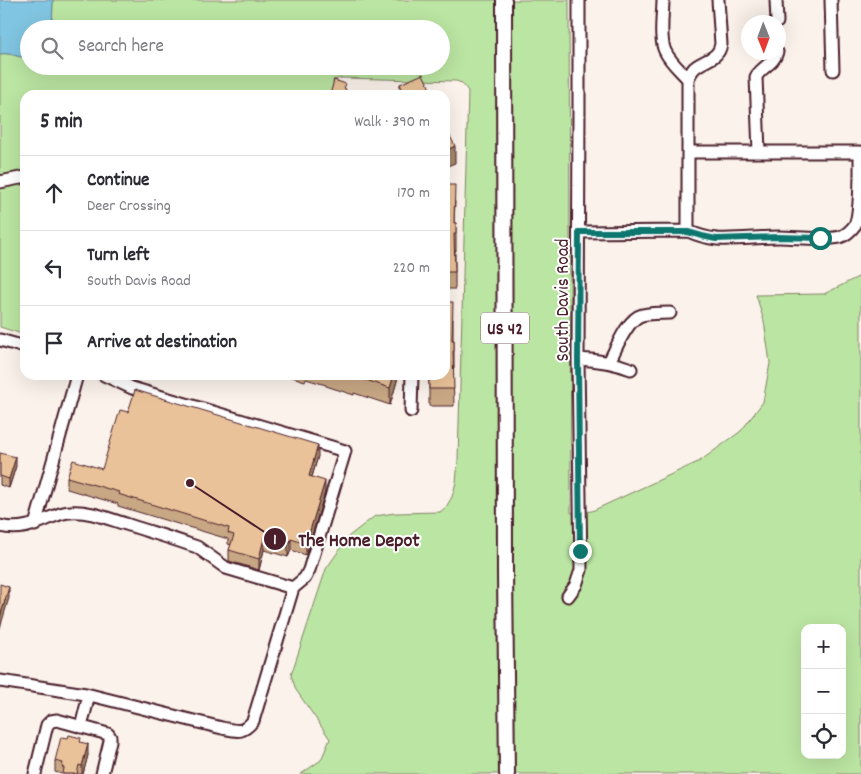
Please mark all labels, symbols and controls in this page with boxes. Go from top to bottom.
north arrow [741,15,786,60]
search box [20,20,450,75]
icon: search [38,34,66,62]
text: Search here [78,34,164,61]
text: 5 min [40,108,83,138]
text: Walk · 390 m [354,111,430,134]
text: Continue [87,168,149,195]
icon: ahead [40,179,68,207]
text: 170 m [397,182,430,205]
text: Deer Crossing [87,195,171,218]
route start [809,227,832,250]
street label: South Davis Road [551,238,578,362]
text: Turn left [87,243,150,270]
icon: left [40,254,68,282]
text: 220 m [393,257,430,280]
text: South Davis Road [87,270,191,293]
road number: US 42 [481,312,529,343]
icon: arrive [40,329,68,357]
text: Arrive at destination [87,330,237,357]
callout: The Home Depot [263,521,429,556]
text: The Home Depot [298,528,420,556]
text: 1 [273,530,277,552]
route end [569,540,592,563]
map controls [801,624,846,759]
button: + [801,624,846,669]
button: − [801,669,846,714]
button: locate [801,714,846,759]

